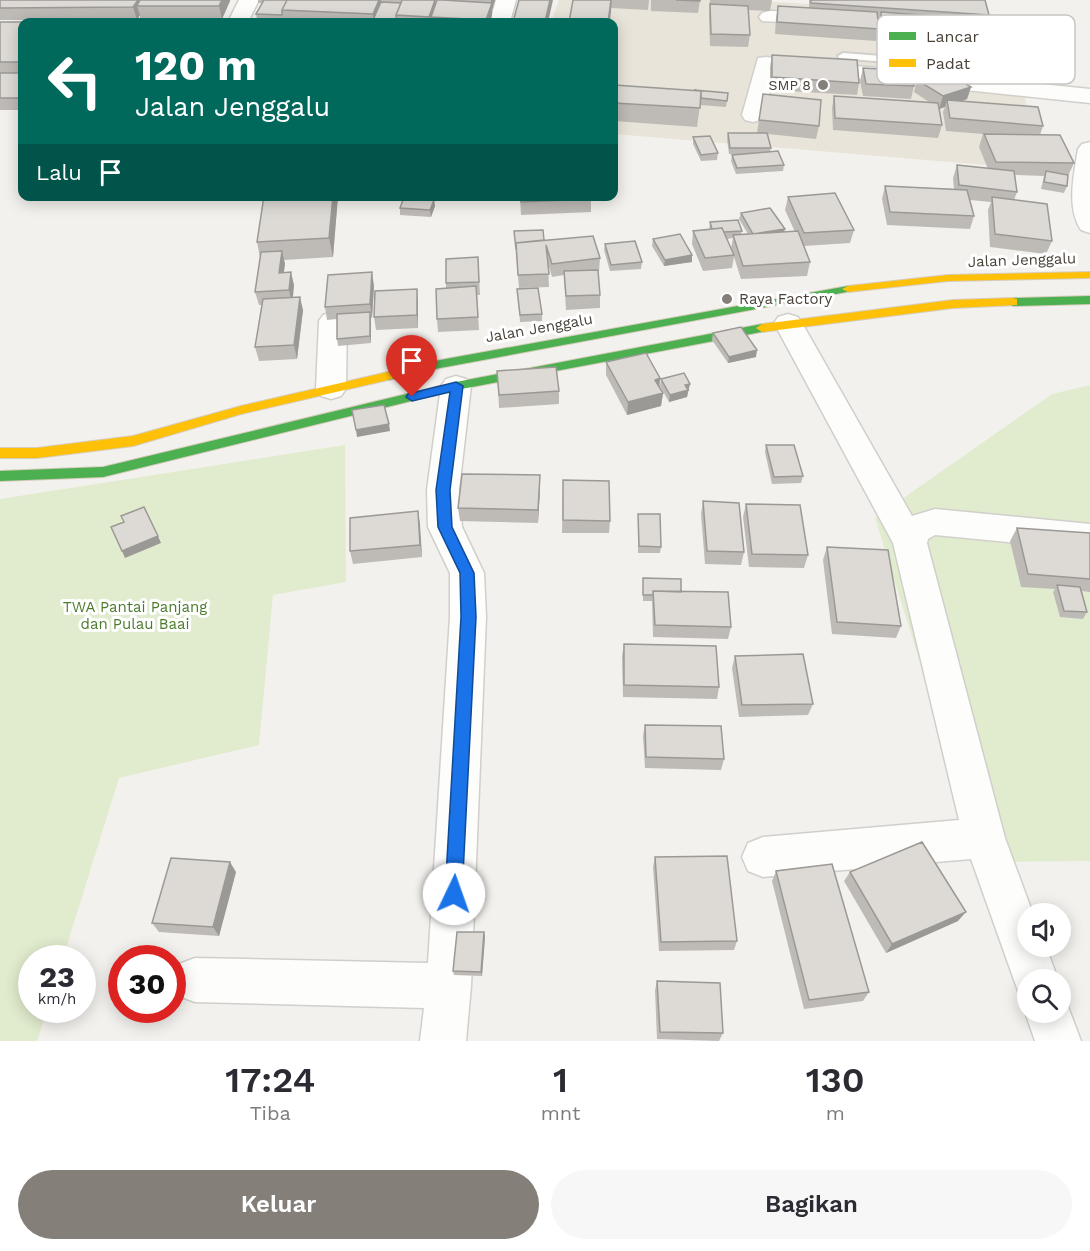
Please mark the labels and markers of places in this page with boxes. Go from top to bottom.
place label: SMP 8 [768,77,811,93]
marker: SMP 8 [816,78,830,92]
place label: Raya Factory [739,290,833,308]
marker: Raya Factory [720,292,734,306]
pin [386,335,437,397]

